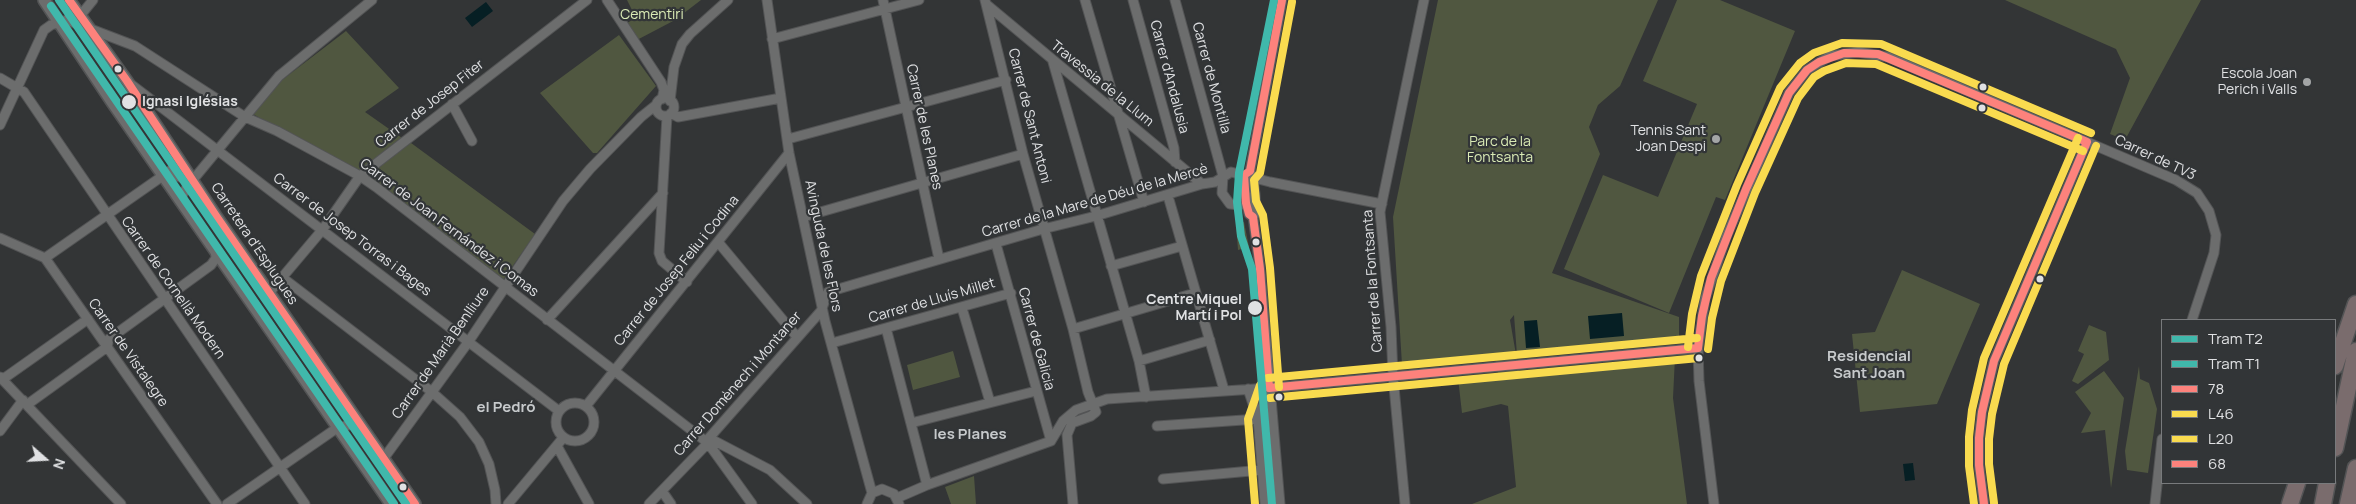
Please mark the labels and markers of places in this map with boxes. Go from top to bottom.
unlabelled marker [113,64,123,74]
place label: Escola Joan Perich i Valls [2218,66,2297,98]
marker: Escola Joan Perich i Valls [2301,76,2313,88]
unlabelled marker [1978,82,1988,92]
marker: Ignasi Iglésias [120,93,138,111]
place label: Ignasi Iglésias [142,94,238,110]
unlabelled marker [1977,103,1987,113]
place label: Tennis Sant Joan Despi [1630,123,1706,156]
marker: Tennis Sant Joan Despi [1710,133,1722,145]
unlabelled marker [1251,237,1261,247]
unlabelled marker [2035,274,2045,284]
place label: Centre Miquel Martí i Pol [1146,292,1242,324]
marker: Centre Miquel Martí i Pol [1246,299,1264,317]
unlabelled marker [1694,353,1704,363]
unlabelled marker [1274,392,1284,402]
unlabelled marker [398,482,408,492]

